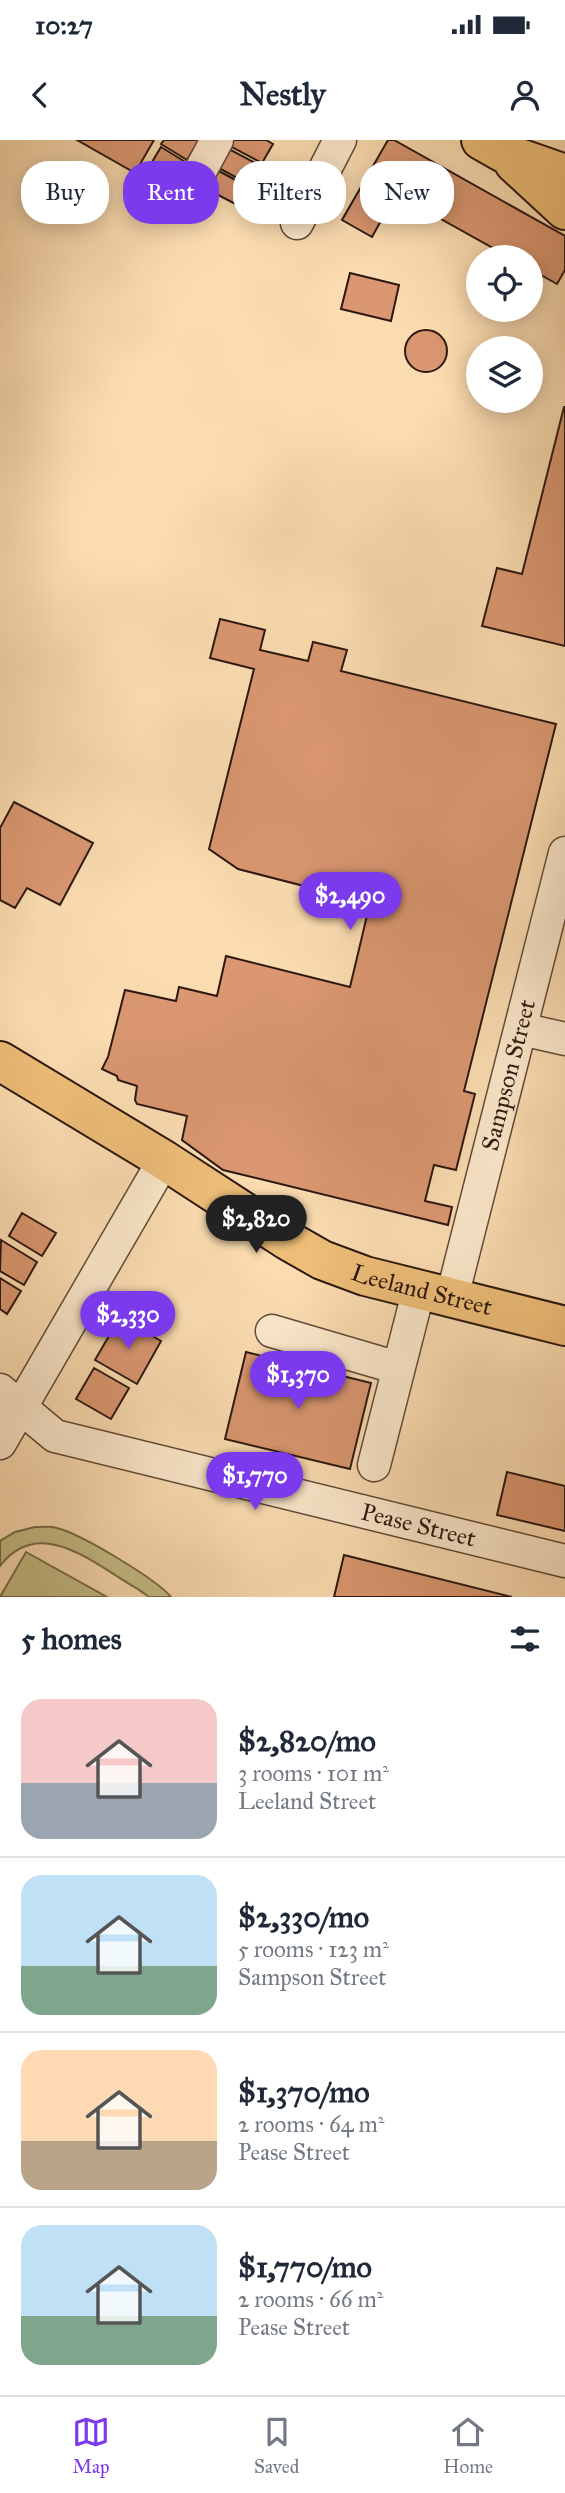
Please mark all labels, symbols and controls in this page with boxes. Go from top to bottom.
text: 10:27 [35,9,93,41]
text: Nestly [239,75,326,114]
icon: back [21,76,59,114]
icon: person [506,76,544,114]
chip: Buy [21,161,109,224]
chip: Rent [123,161,219,224]
chip: Filters [233,161,346,224]
chip: New [360,161,454,224]
map controls [466,245,543,413]
button: locate [466,245,543,322]
button: layers [466,336,543,413]
pin: $2,490 [293,872,407,932]
text: $2,490 [315,881,385,909]
street label: Sampson Street [475,996,542,1154]
pin: $2,820 [199,1196,313,1255]
text: $2,820 [222,1204,290,1232]
street label: Leeland Street [347,1257,496,1322]
pin: $2,330 [71,1292,185,1351]
text: $2,330 [96,1300,160,1328]
pin: $1,370 [241,1352,355,1411]
text: $1,370 [266,1360,330,1388]
pin: $1,770 [198,1452,312,1512]
text: $1,770 [222,1461,288,1489]
street label: Pease Street [358,1497,479,1554]
icon: filters [506,1620,544,1658]
text: 5 homes [21,1621,122,1657]
text: $2,820/mo [238,1723,376,1759]
icon: home [77,1727,161,1811]
text: 3 rooms · 101 m² [238,1759,389,1787]
text: Leeland Street [238,1787,376,1815]
text: $2,330/mo [238,1899,369,1935]
icon: home [77,1903,161,1987]
text: 5 rooms · 123 m² [238,1935,389,1963]
text: Sampson Street [238,1963,386,1991]
text: $1,370/mo [238,2074,370,2110]
icon: home [77,2078,161,2162]
text: 2 rooms · 64 m² [238,2110,384,2138]
text: Pease Street [238,2138,350,2166]
text: $1,770/mo [238,2249,372,2285]
icon: home [77,2253,161,2337]
text: 2 rooms · 66 m² [238,2285,383,2313]
text: Pease Street [238,2313,350,2341]
tab: Map [72,2413,110,2478]
tab: Saved [254,2413,299,2478]
tab: Home [443,2413,493,2478]

